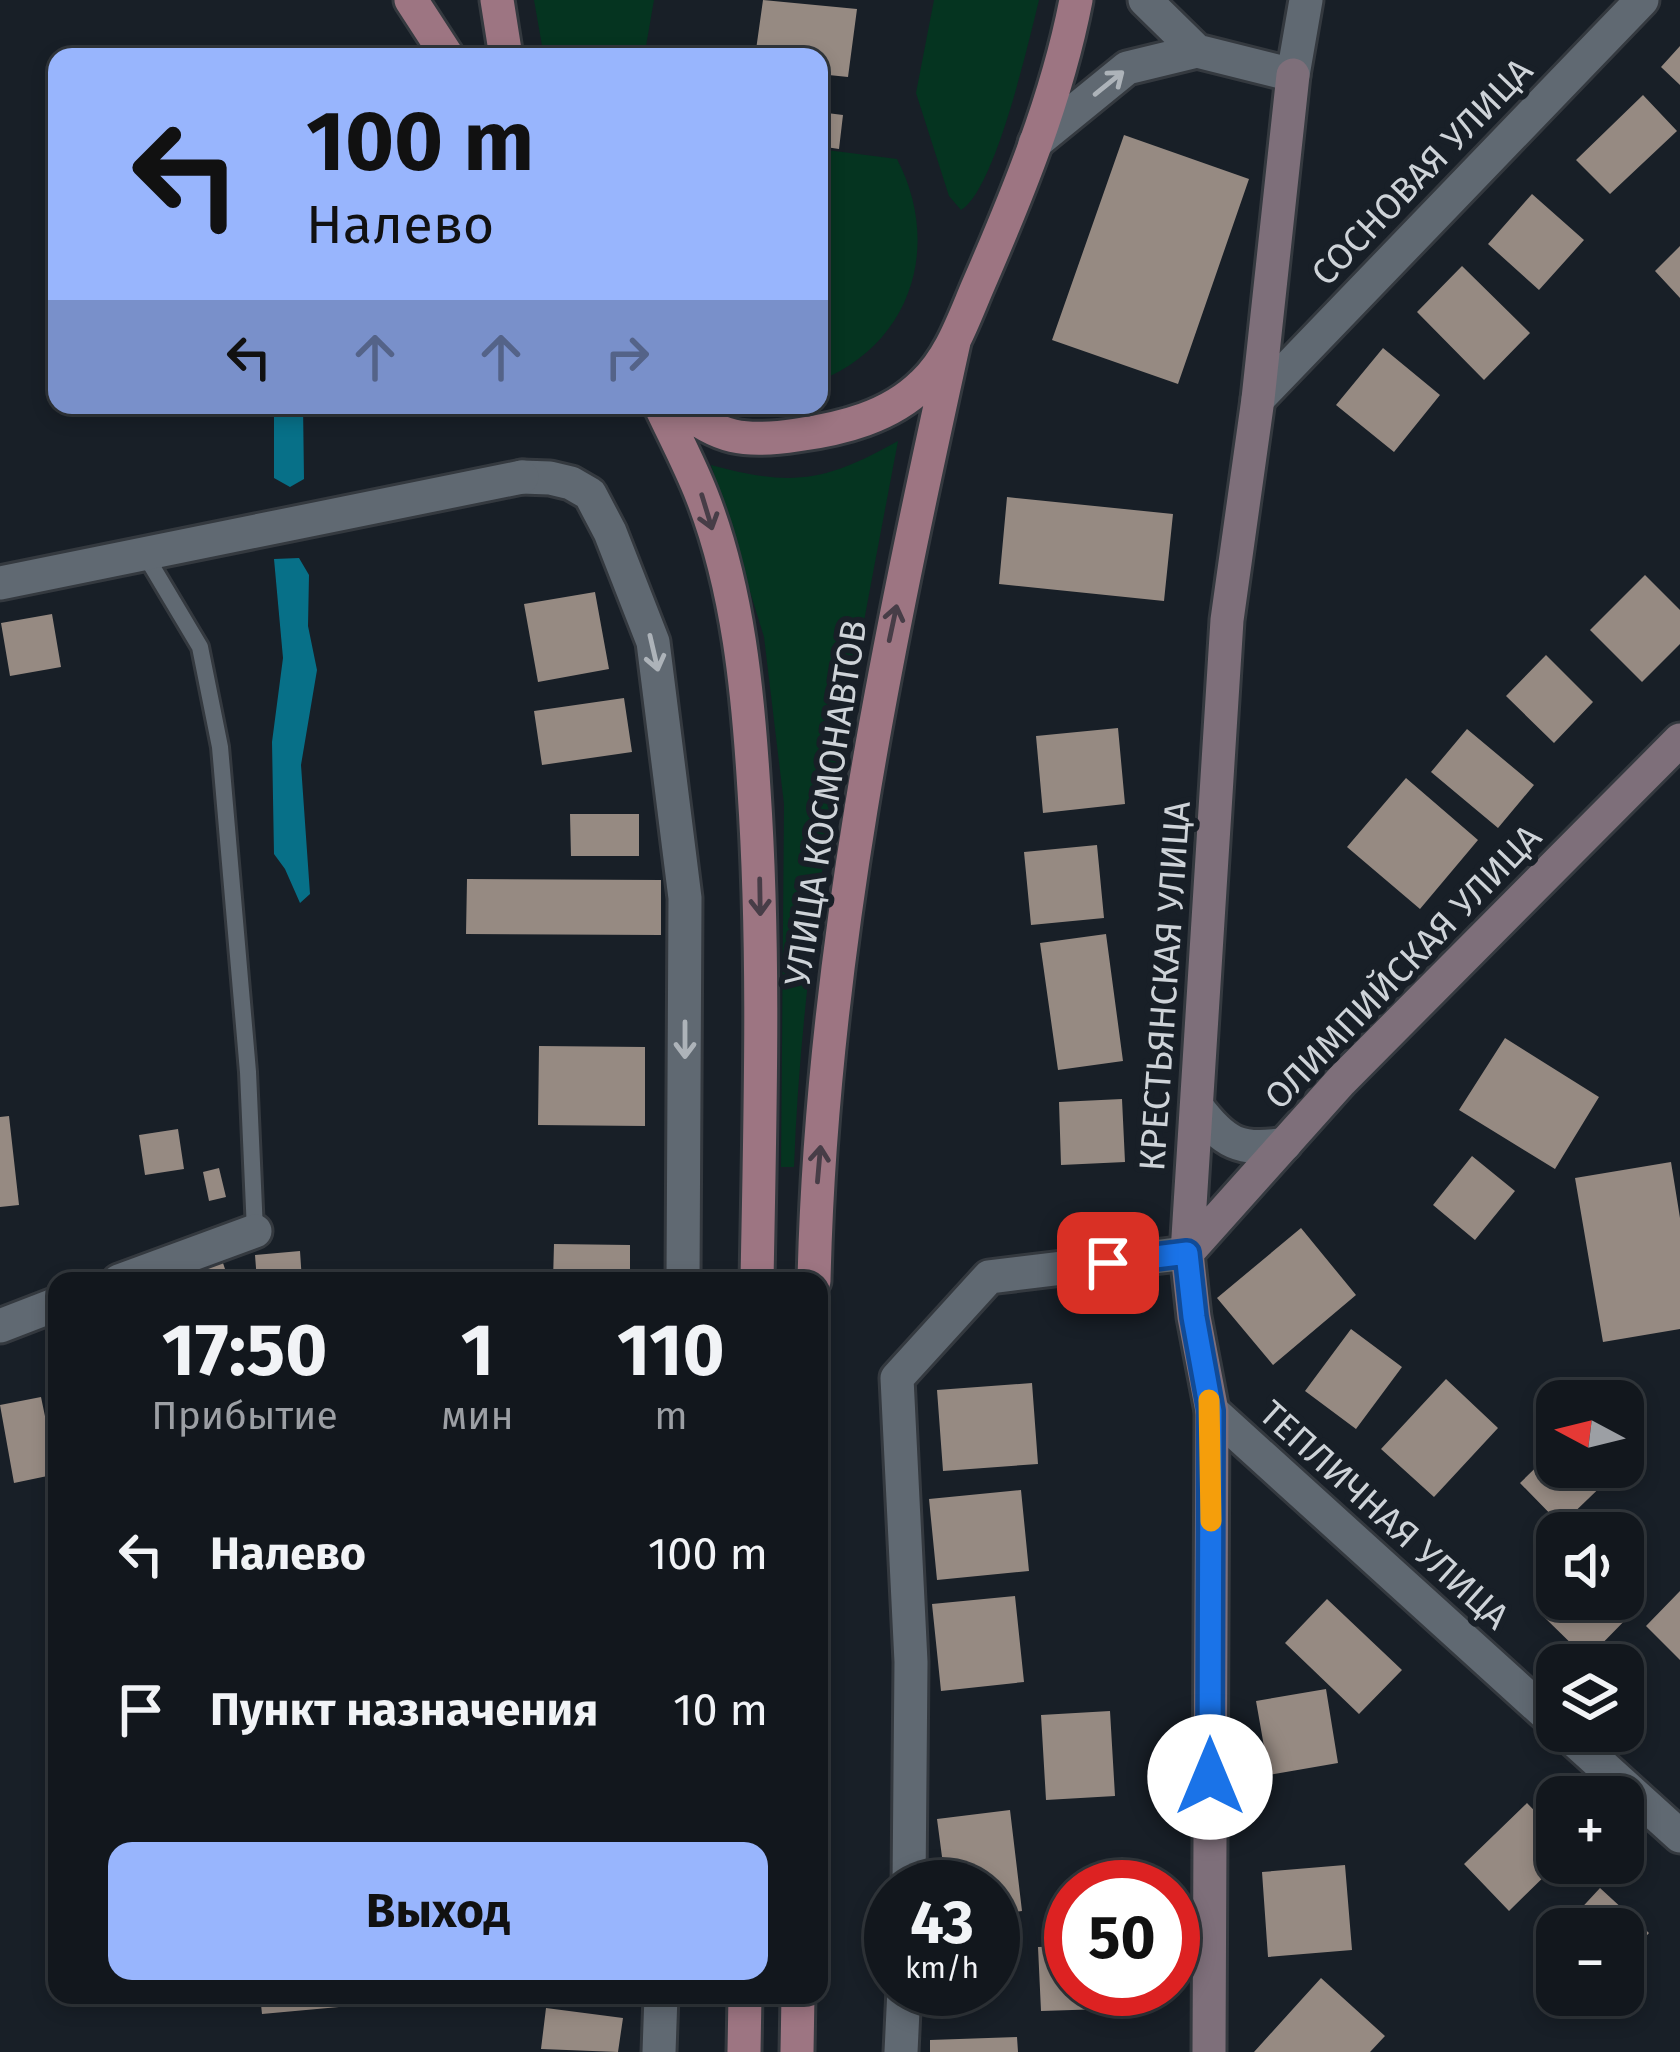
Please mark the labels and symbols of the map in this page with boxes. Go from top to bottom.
street label: СОСНОВАЯ УЛИЦА [1302,49,1542,295]
one-way arrow [1093,70,1124,97]
one-way arrow [697,492,719,530]
one-way arrow [883,605,906,643]
street label: УЛИЦА КОСМОНАВТОВ [775,617,877,989]
one-way arrow [644,633,666,671]
street label: КРЕСТЬЯНСКАЯ УЛИЦА [1130,799,1200,1173]
street label: ОЛИМПИЙСКАЯ УЛИЦА [1256,815,1551,1119]
one-way arrow [748,877,771,916]
one-way arrow [674,1020,696,1059]
one-way arrow [807,1145,830,1184]
pin [1057,1212,1159,1314]
north arrow [1536,1380,1644,1488]
street label: ТЕПЛИЧНАЯ УЛИЦА [1250,1391,1518,1639]
position arrow [1147,1714,1273,1840]
speed limit sign: 50 [1044,1860,1200,2016]

